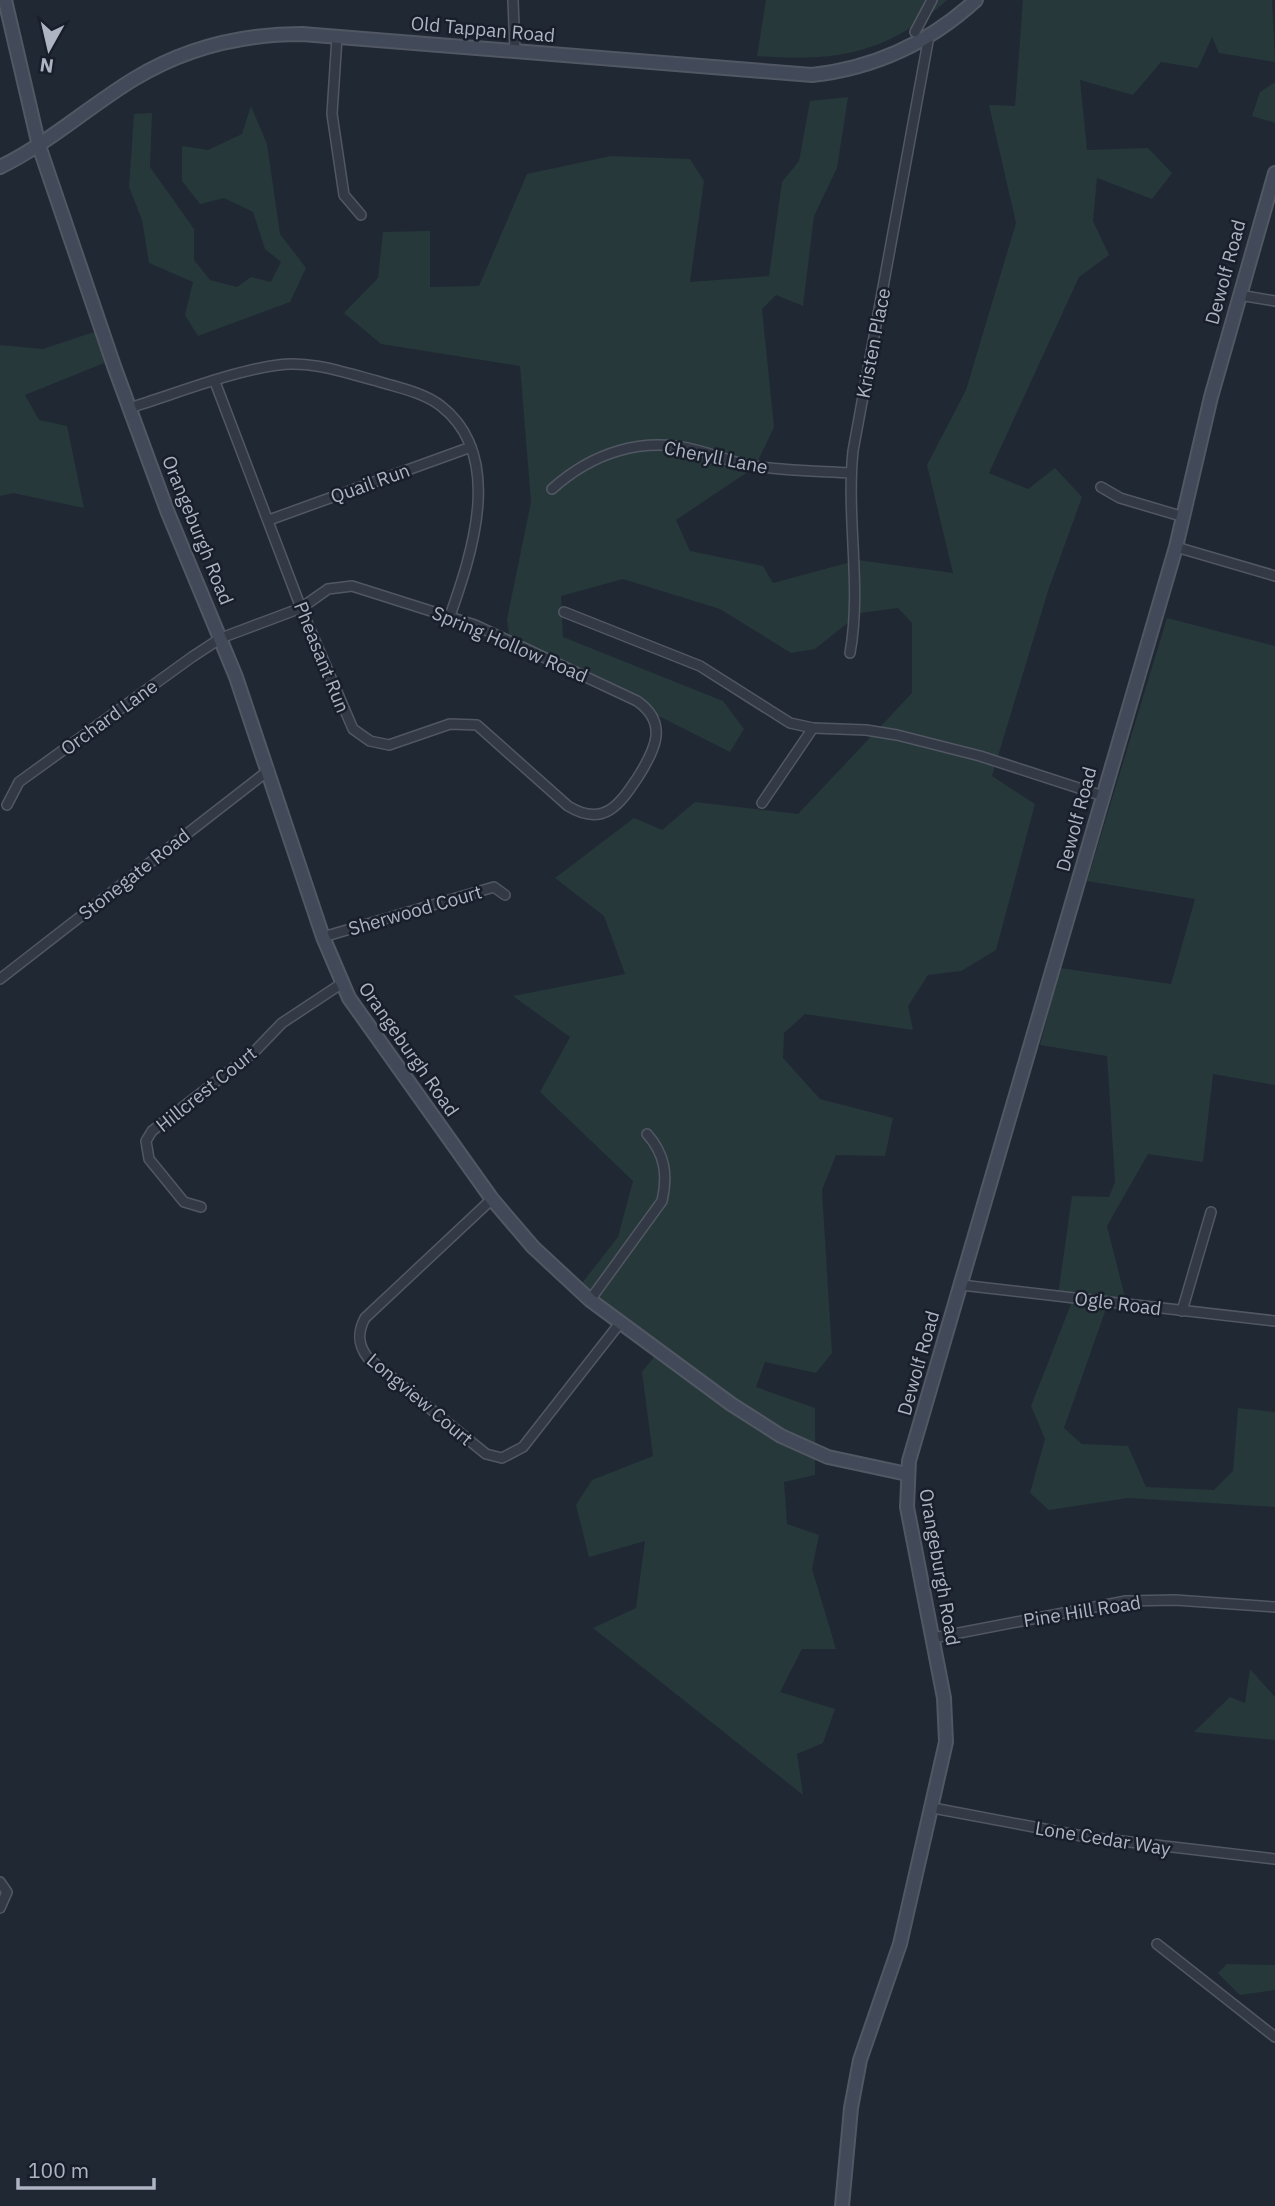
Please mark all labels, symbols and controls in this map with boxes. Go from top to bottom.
street label: Old Tappan Road [410,11,556,47]
north arrow [14,14,84,84]
text: N [38,53,55,79]
street label: Dewolf Road [1199,217,1251,327]
street label: Kristen Place [851,286,895,400]
street label: Cheryll Lane [662,435,770,479]
street label: Orangeburgh Road [157,452,239,608]
street label: Quail Run [327,458,413,508]
street label: Pheasant Run [289,598,355,716]
street label: Spring Hollow Road [429,600,591,688]
street label: Orchard Lane [56,674,162,760]
street label: Dewolf Road [1050,764,1102,874]
street label: Stonegate Road [73,823,195,925]
street label: Sherwood Court [346,880,484,940]
street label: Orangeburgh Road [354,977,464,1121]
street label: Hillcrest Court [151,1041,261,1137]
street label: Ogle Road [1073,1286,1163,1320]
street label: Dewolf Road [892,1308,944,1418]
street label: Longview Court [362,1348,478,1450]
street label: Orangeburgh Road [914,1487,966,1647]
street label: Pine Hill Road [1022,1590,1142,1632]
street label: Lone Cedar Way [1034,1815,1173,1861]
scale bar [18,2146,154,2190]
text: 100 m [28,2156,89,2184]

